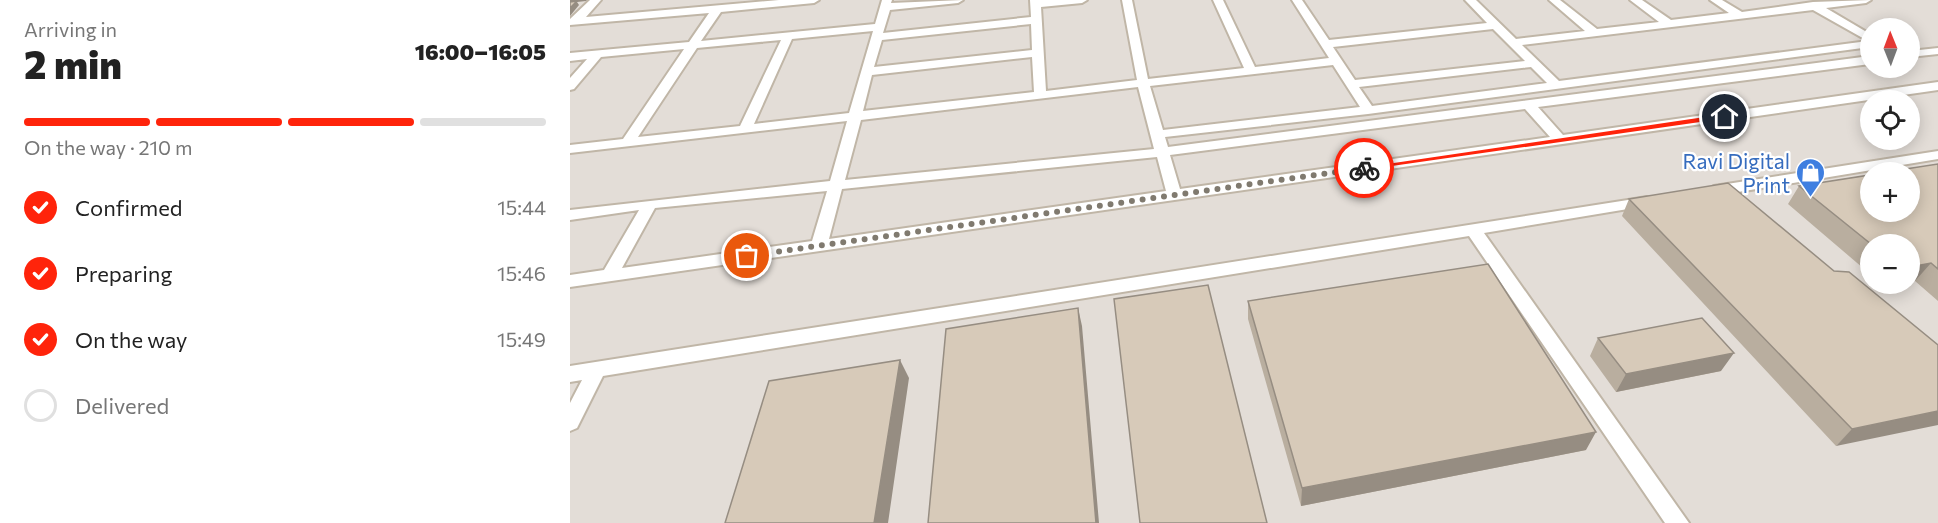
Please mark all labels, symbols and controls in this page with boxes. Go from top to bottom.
text: Arriving in [24,17,117,41]
north arrow [1860,18,1920,78]
map controls [1860,18,1920,294]
text: 16:00–16:05 [415,38,546,65]
text: 2 min [24,39,122,87]
button: locate [1860,90,1920,150]
pin [1699,91,1750,142]
icon: home [1708,100,1741,133]
text: On the way · 210 m [24,135,192,159]
courier [1334,138,1394,198]
place label: Ravi Digital Print [1682,148,1790,197]
icon: bike [1348,152,1381,185]
shop icon: Ravi Digital Print [1795,156,1827,198]
button: + [1860,162,1920,222]
icon: check [24,191,57,224]
text: Confirmed [75,194,182,221]
text: 15:44 [497,195,546,219]
pin [721,230,772,281]
button: − [1860,234,1920,294]
icon: bag [730,239,763,272]
icon: check [24,257,57,290]
text: Preparing [75,260,172,287]
text: 15:46 [497,261,546,285]
icon: check [24,323,57,356]
text: On the way [75,326,187,353]
text: 15:49 [497,327,546,351]
text: Delivered [75,392,169,419]

